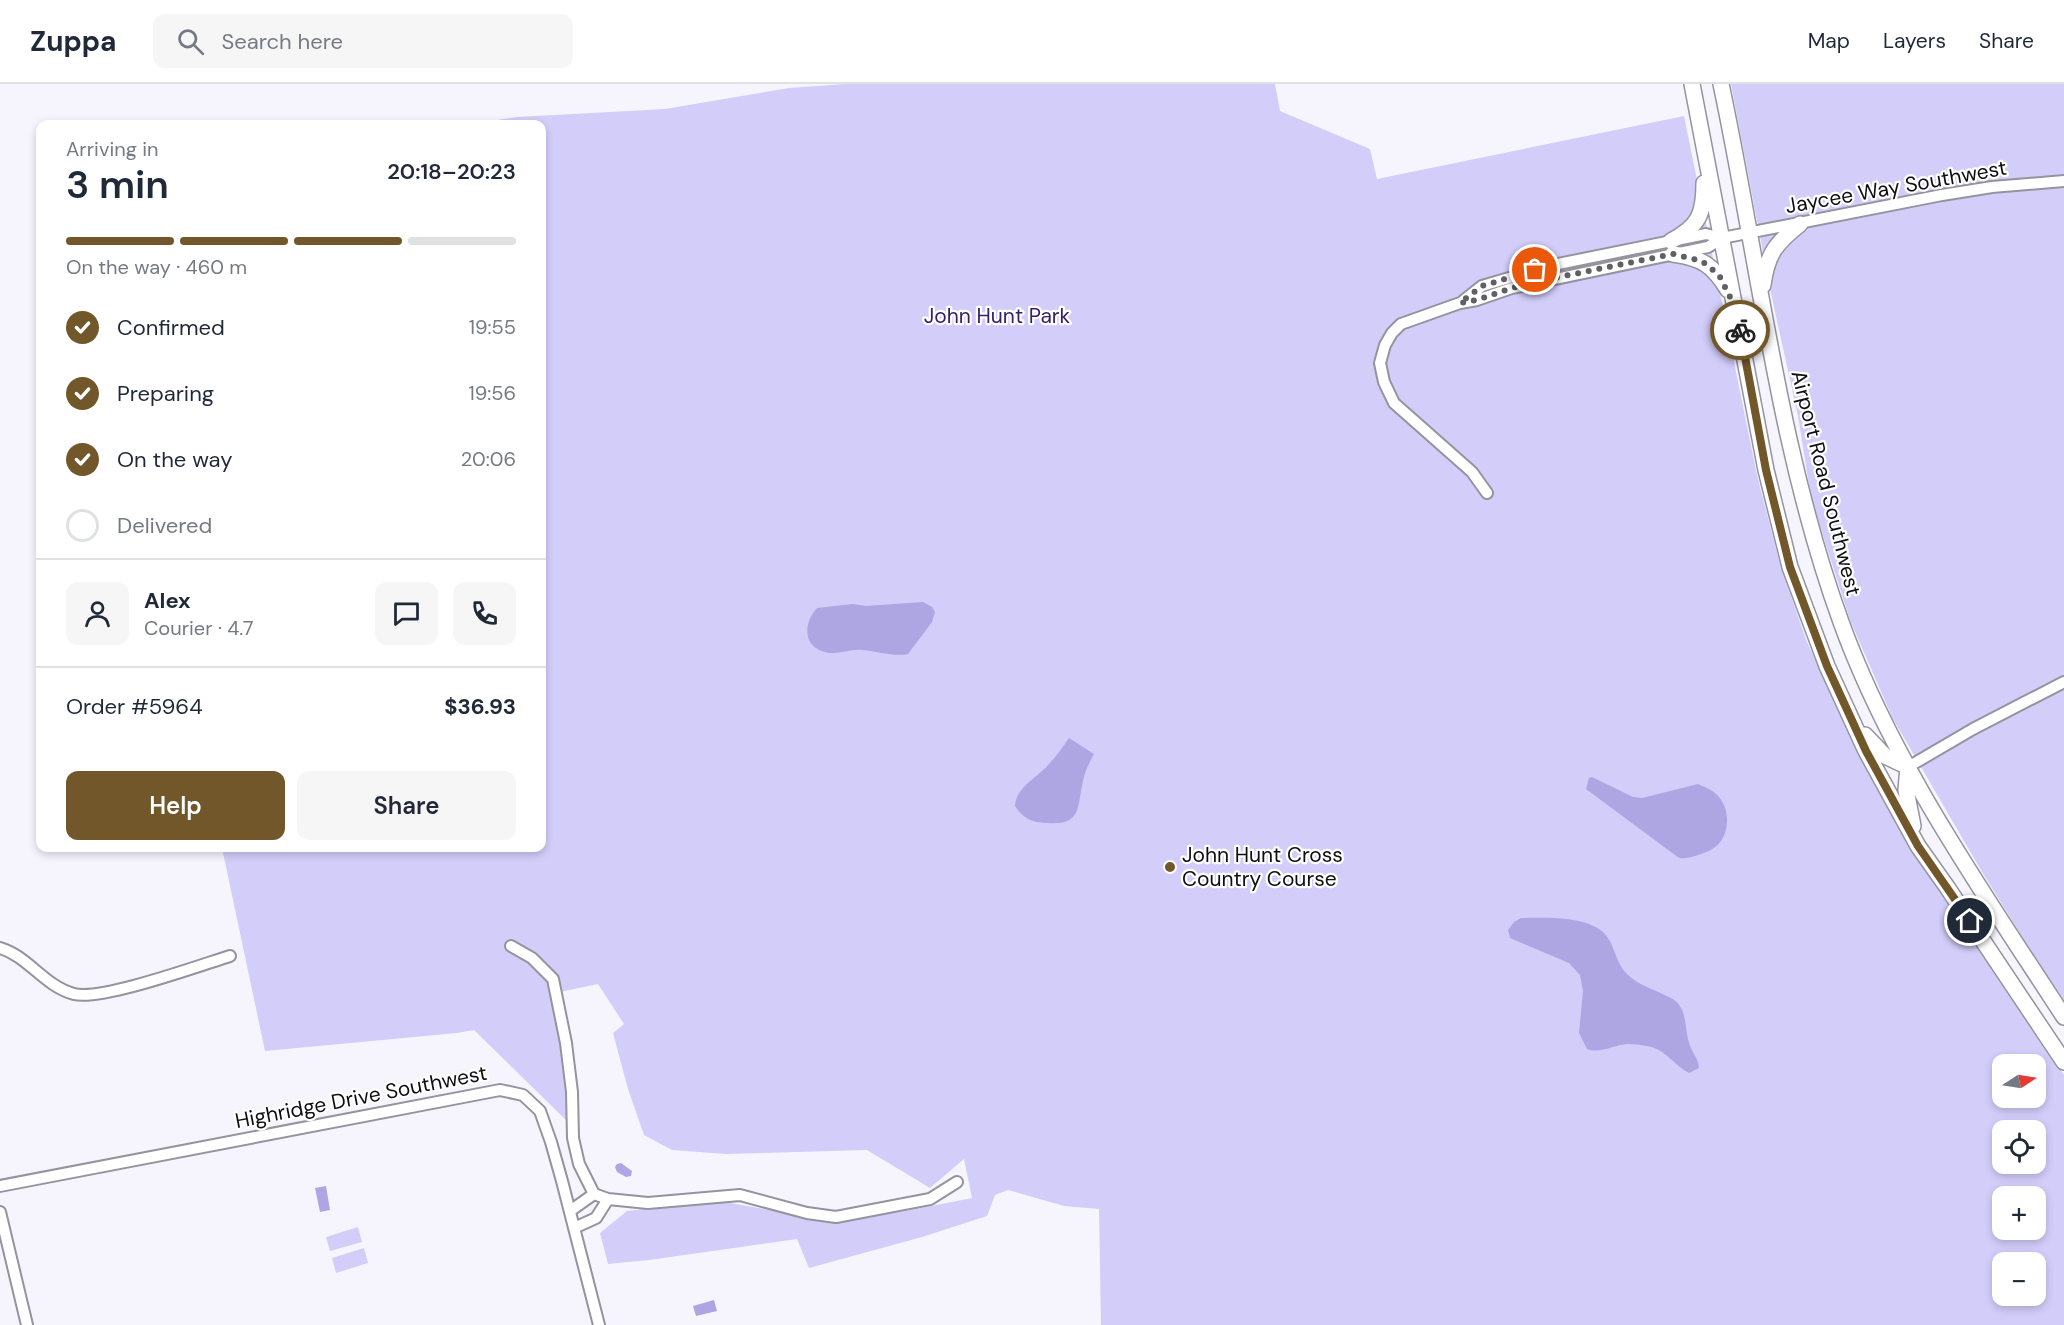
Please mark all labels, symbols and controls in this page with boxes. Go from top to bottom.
search box [153,14,573,68]
text: Zuppa [30,23,117,60]
icon: search [174,25,207,58]
text: Search here [222,27,343,56]
text: Map [1808,27,1850,55]
text: Layers [1883,27,1946,55]
text: Share [1979,27,2034,55]
text: Arriving in [66,136,158,162]
street label: Jaycee Way Southwest [1783,154,2009,220]
text: 20:18–20:23 [387,157,516,186]
text: 3 min [66,159,169,210]
pin [1509,244,1560,295]
icon: bag [1518,253,1551,286]
text: On the way · 460 m [66,254,247,280]
courier [1710,300,1770,360]
park label: John Hunt Park [924,302,1071,330]
icon: check [66,311,99,344]
text: Confirmed [117,313,225,342]
text: 19:55 [469,314,516,340]
icon: bike [1724,314,1757,347]
street label: Airport Road Southwest [1784,367,1868,599]
icon: check [66,377,99,410]
text: Preparing [117,379,214,408]
text: 19:56 [468,380,516,406]
icon: check [66,443,99,476]
text: On the way [117,445,232,474]
text: 20:06 [461,446,516,472]
text: Delivered [117,511,212,540]
button: person [66,582,129,645]
button: chat [375,582,438,645]
button: phone [453,582,516,645]
text: Alex [144,586,191,615]
text: Courier · 4.7 [144,615,253,641]
text: Order #5964 [66,692,203,721]
text: $36.93 [444,692,516,721]
button: Help [66,771,285,840]
button: Share [297,771,516,840]
place label: John Hunt Cross Country Course [1182,841,1343,893]
marker: John Hunt Cross Country Course [1163,860,1177,874]
pin [1944,895,1995,946]
icon: home [1953,904,1986,937]
north arrow [1992,1054,2046,1108]
map controls [1992,1054,2046,1306]
street label: Highridge Drive Southwest [233,1059,489,1135]
button: locate [1992,1120,2046,1174]
button: + [1992,1186,2046,1240]
button: − [1992,1252,2046,1306]

